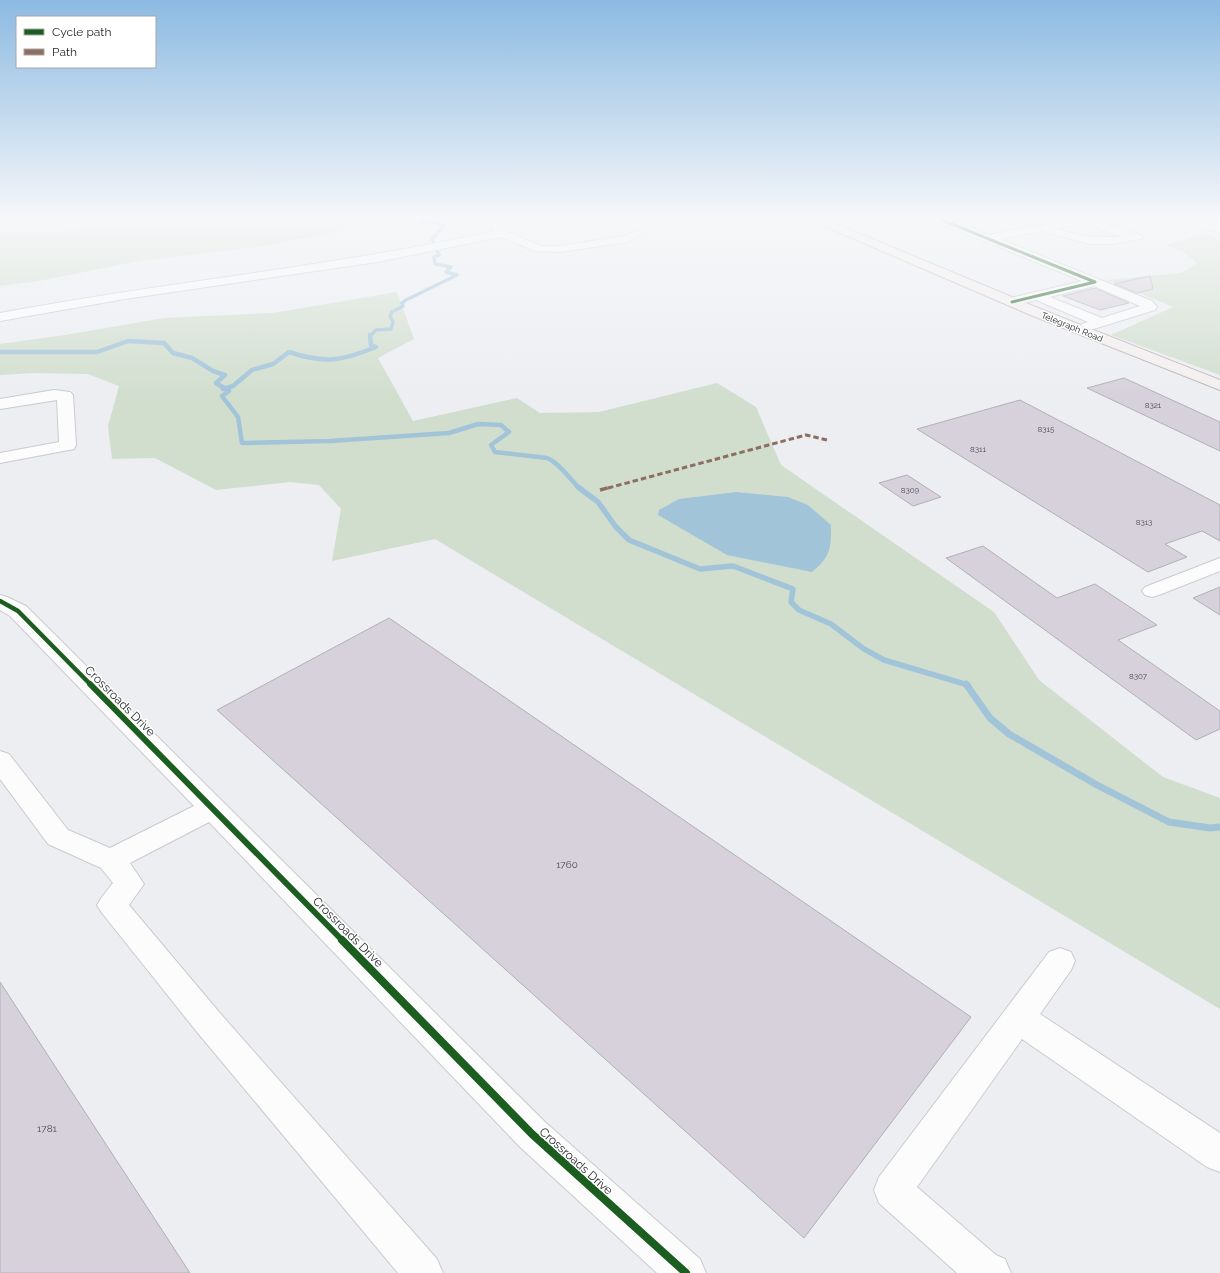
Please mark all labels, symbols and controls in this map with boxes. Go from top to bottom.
legend [16,16,156,68]
text: Cycle path [52,25,111,39]
text: Path [52,45,77,59]
street label: Telegraph Road [1040,310,1105,344]
house number: 8321 [1145,400,1162,410]
house number: 8315 [1038,424,1055,434]
house number: 8311 [970,444,987,454]
house number: 8309 [901,485,920,495]
house number: 8313 [1136,517,1152,527]
street label: Crossroads Drive [82,663,158,739]
house number: 8307 [1129,671,1148,681]
house number: 1760 [556,859,578,870]
street label: Crossroads Drive [310,894,386,970]
house number: 1781 [37,1123,58,1134]
street label: Crossroads Drive [537,1124,615,1198]

